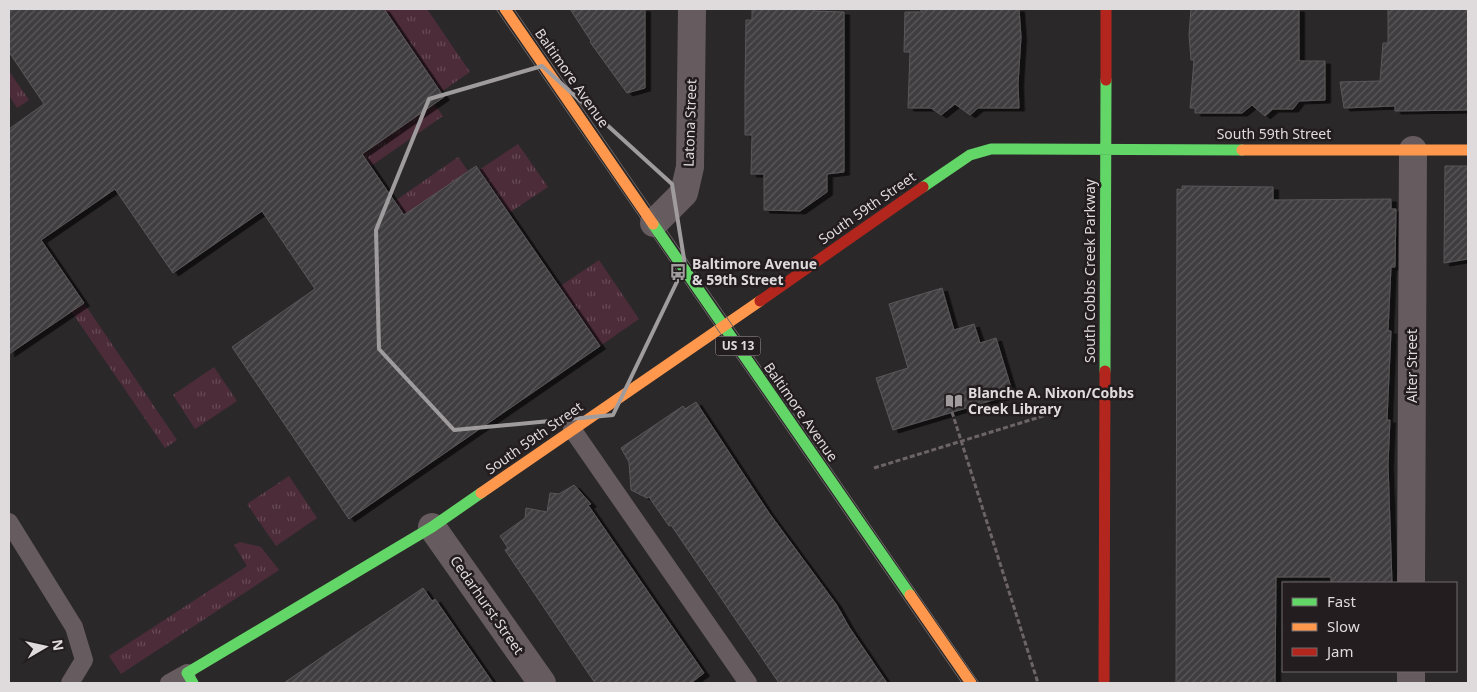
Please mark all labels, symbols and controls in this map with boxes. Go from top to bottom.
street label: Baltimore Avenue [531,24,614,131]
street label: Latona Street [678,79,701,167]
street label: South 59th Street [1217,124,1331,143]
street label: South 59th Street [814,167,919,248]
street label: South Cobbs Creek Parkway [1080,178,1099,363]
place label: Baltimore Avenue & 59th Street [692,254,817,289]
bus stop icon: Baltimore Avenue & 59th Street [668,262,688,282]
street label: Alter Street [1402,329,1421,403]
road number: US 13 [716,336,760,356]
street label: Baltimore Avenue [760,358,843,465]
place label: Blanche A. Nixon/Cobbs Creek Library [968,383,1134,418]
library icon: Blanche A. Nixon/Cobbs Creek Library [944,391,964,411]
street label: South 59th Street [481,397,586,478]
street label: Cedarhurst Street [446,552,529,658]
legend [1282,582,1457,672]
text: Fast [1327,591,1356,611]
text: Slow [1327,616,1360,636]
north arrow [20,622,70,672]
text: N [48,638,69,652]
text: Jam [1325,641,1354,661]

